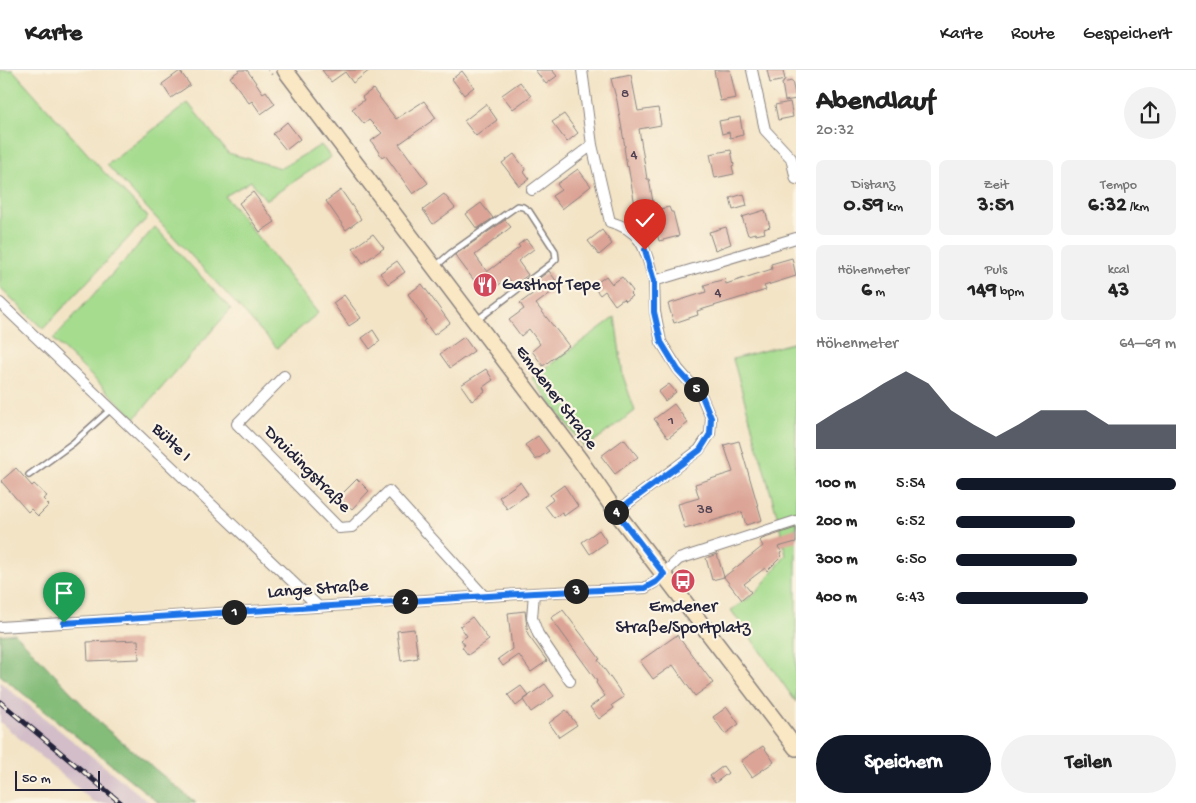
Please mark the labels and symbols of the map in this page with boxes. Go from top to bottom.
house number: 8 [621,85,629,103]
house number: 4 [630,146,638,164]
pin [624,199,666,250]
restaurant icon: Gasthof Tepe [472,272,498,298]
place label: Gasthof Tepe [502,275,601,296]
house number: 4 [714,284,722,302]
street label: Emdener Straße [510,342,602,455]
pin: 5 [684,376,708,402]
house number: 1 [667,412,674,430]
street label: Bülte I [146,418,195,467]
street label: Druidingstraße [258,421,355,518]
pin: 4 [604,500,628,524]
house number: 38 [696,501,713,519]
bus stop icon: Emdener Straße/Sportplatz [670,568,696,594]
pin [43,572,85,623]
street label: Lange Straße [267,576,370,604]
pin: 3 [564,578,588,604]
pin: 2 [392,588,418,614]
place label: Emdener Straße/Sportplatz [616,597,752,639]
pin: 1 [222,600,246,624]
scale bar [15,768,100,791]

